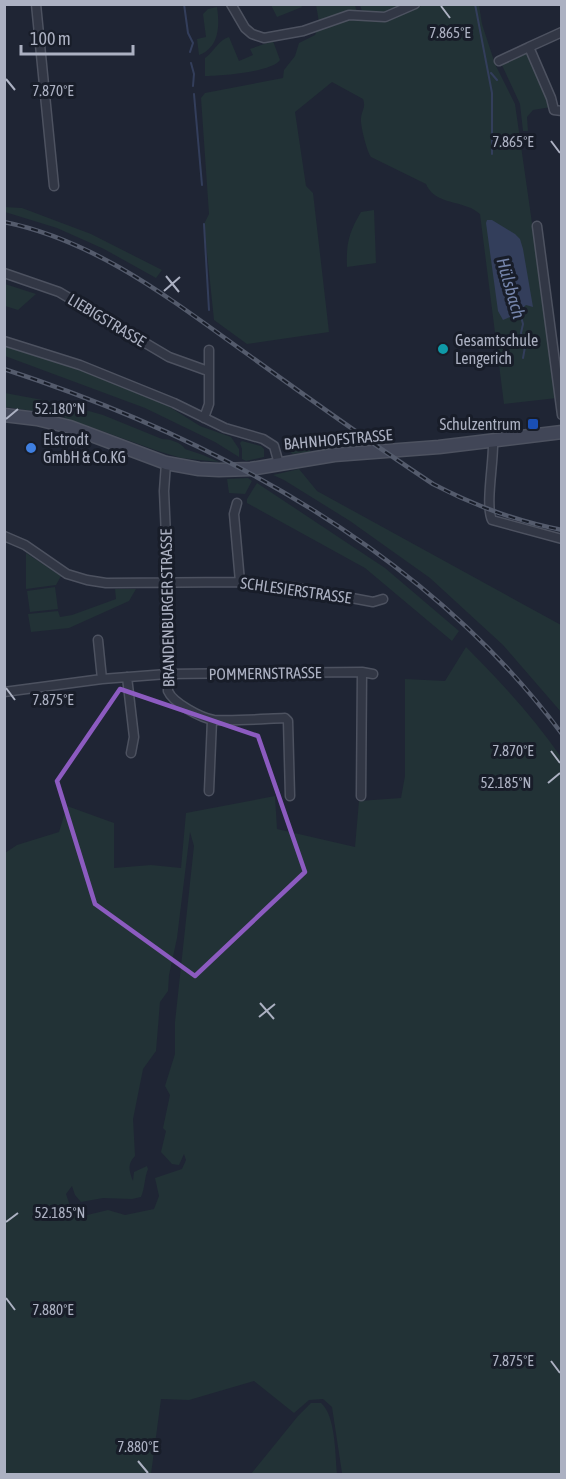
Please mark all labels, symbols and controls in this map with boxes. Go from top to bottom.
scale bar [21,18,134,56]
text: 7.865°E [429,24,471,41]
text: 100 m [30,28,71,49]
text: 7.870°E [32,82,74,99]
text: 7.865°E [492,133,534,150]
water label: Hülsbach [492,255,530,321]
street label: LIEBIGSTRASSE [65,290,149,350]
place label: Gesamtschule Lengerich [455,331,538,368]
marker: Gesamtschule Lengerich [436,342,450,356]
text: 52.180°N [35,400,85,417]
place label: Schulzentrum [439,415,521,433]
marker: Schulzentrum [526,417,540,431]
street label: BAHNHOFSTRASSE [283,425,393,453]
place label: Elstrodt GmbH & Co.KG [43,430,126,466]
marker: Elstrodt GmbH & Co.KG [24,441,38,455]
street label: BRANDENBURGER STRASSE [157,529,177,687]
street label: SCHLESIERSTRASSE [239,573,353,607]
street label: POMMERNSTRASSE [208,663,322,683]
text: 7.875°E [32,691,74,708]
text: 7.870°E [492,742,534,759]
text: 52.185°N [481,774,531,791]
text: 52.185°N [35,1204,85,1221]
text: 7.880°E [32,1301,74,1318]
text: 7.875°E [492,1352,534,1369]
text: 7.880°E [117,1438,159,1455]

